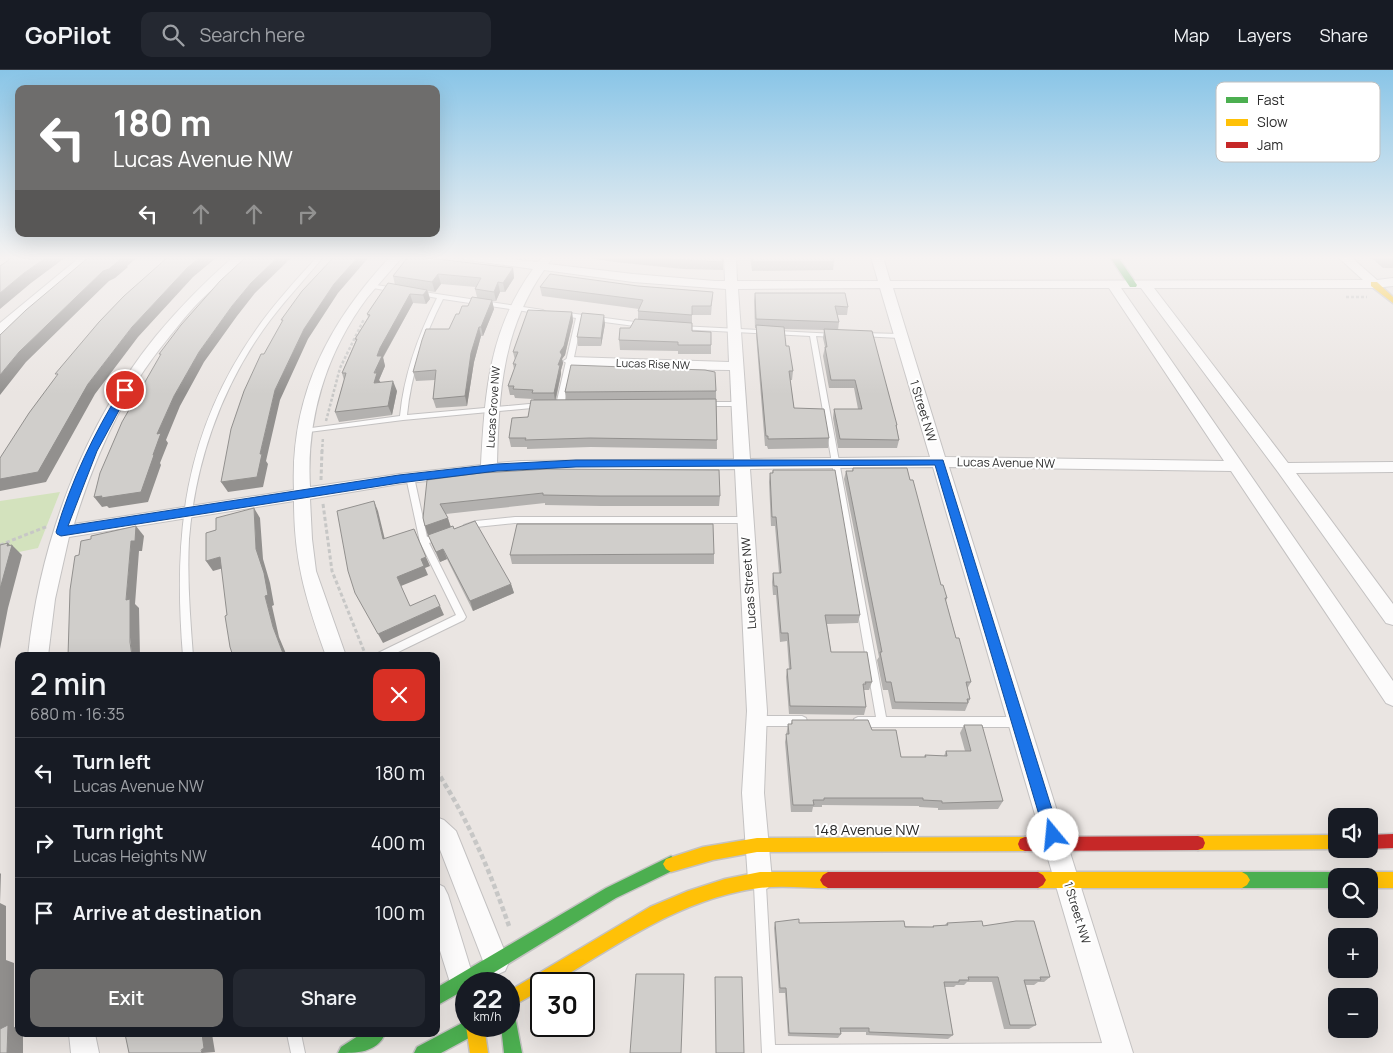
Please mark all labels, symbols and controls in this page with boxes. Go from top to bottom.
search box [141,12,491,57]
text: GoPilot [25,18,111,51]
icon: search [159,21,187,49]
text: Search here [199,22,305,48]
text: Map [1174,23,1209,47]
text: Layers [1237,23,1291,47]
text: Share [1319,23,1368,47]
legend [1216,82,1380,162]
text: Fast [1257,90,1285,109]
text: 180 m [113,99,211,147]
icon: left [30,105,95,170]
text: Slow [1257,112,1288,131]
text: Jam [1257,135,1283,154]
text: Lucas Avenue NW [113,144,293,174]
icon: left [134,200,162,228]
icon: ahead [187,200,215,228]
icon: ahead [240,200,268,228]
icon: right [293,200,321,228]
street label: Lucas Rise NW [616,355,691,372]
street label: Lucas Grove NW [482,365,503,448]
pin [104,369,146,411]
icon: arrive [111,376,139,404]
street label: 1 Street NW [906,378,941,445]
street label: Lucas Avenue NW [957,453,1056,472]
street label: Lucas Street NW [737,536,760,630]
text: 2 min [30,663,106,704]
button: close [373,669,425,721]
text: 680 m · 16:35 [30,703,125,725]
text: Turn left [73,749,151,775]
icon: left [30,759,58,787]
text: 180 m [375,760,425,786]
text: Lucas Avenue NW [73,775,204,797]
position arrow [1026,808,1078,860]
map controls [1328,808,1378,1038]
button: sound [1328,808,1378,858]
text: Turn right [73,819,163,845]
street label: 148 Avenue NW [814,819,920,840]
icon: right [30,829,58,857]
text: 400 m [371,830,425,856]
text: Lucas Heights NW [73,845,207,867]
button: search [1328,868,1378,918]
street label: 1 Street NW [1060,880,1095,947]
icon: arrive [30,899,58,927]
text: Arrive at destination [73,900,262,926]
text: 100 m [374,900,425,926]
button: + [1328,928,1378,978]
button: Exit [30,969,223,1027]
button: Share [233,969,425,1027]
speed limit sign: 30 [530,972,595,1037]
text: 22 [473,981,502,1016]
button: − [1328,988,1378,1038]
text: km/h [474,1008,501,1025]

